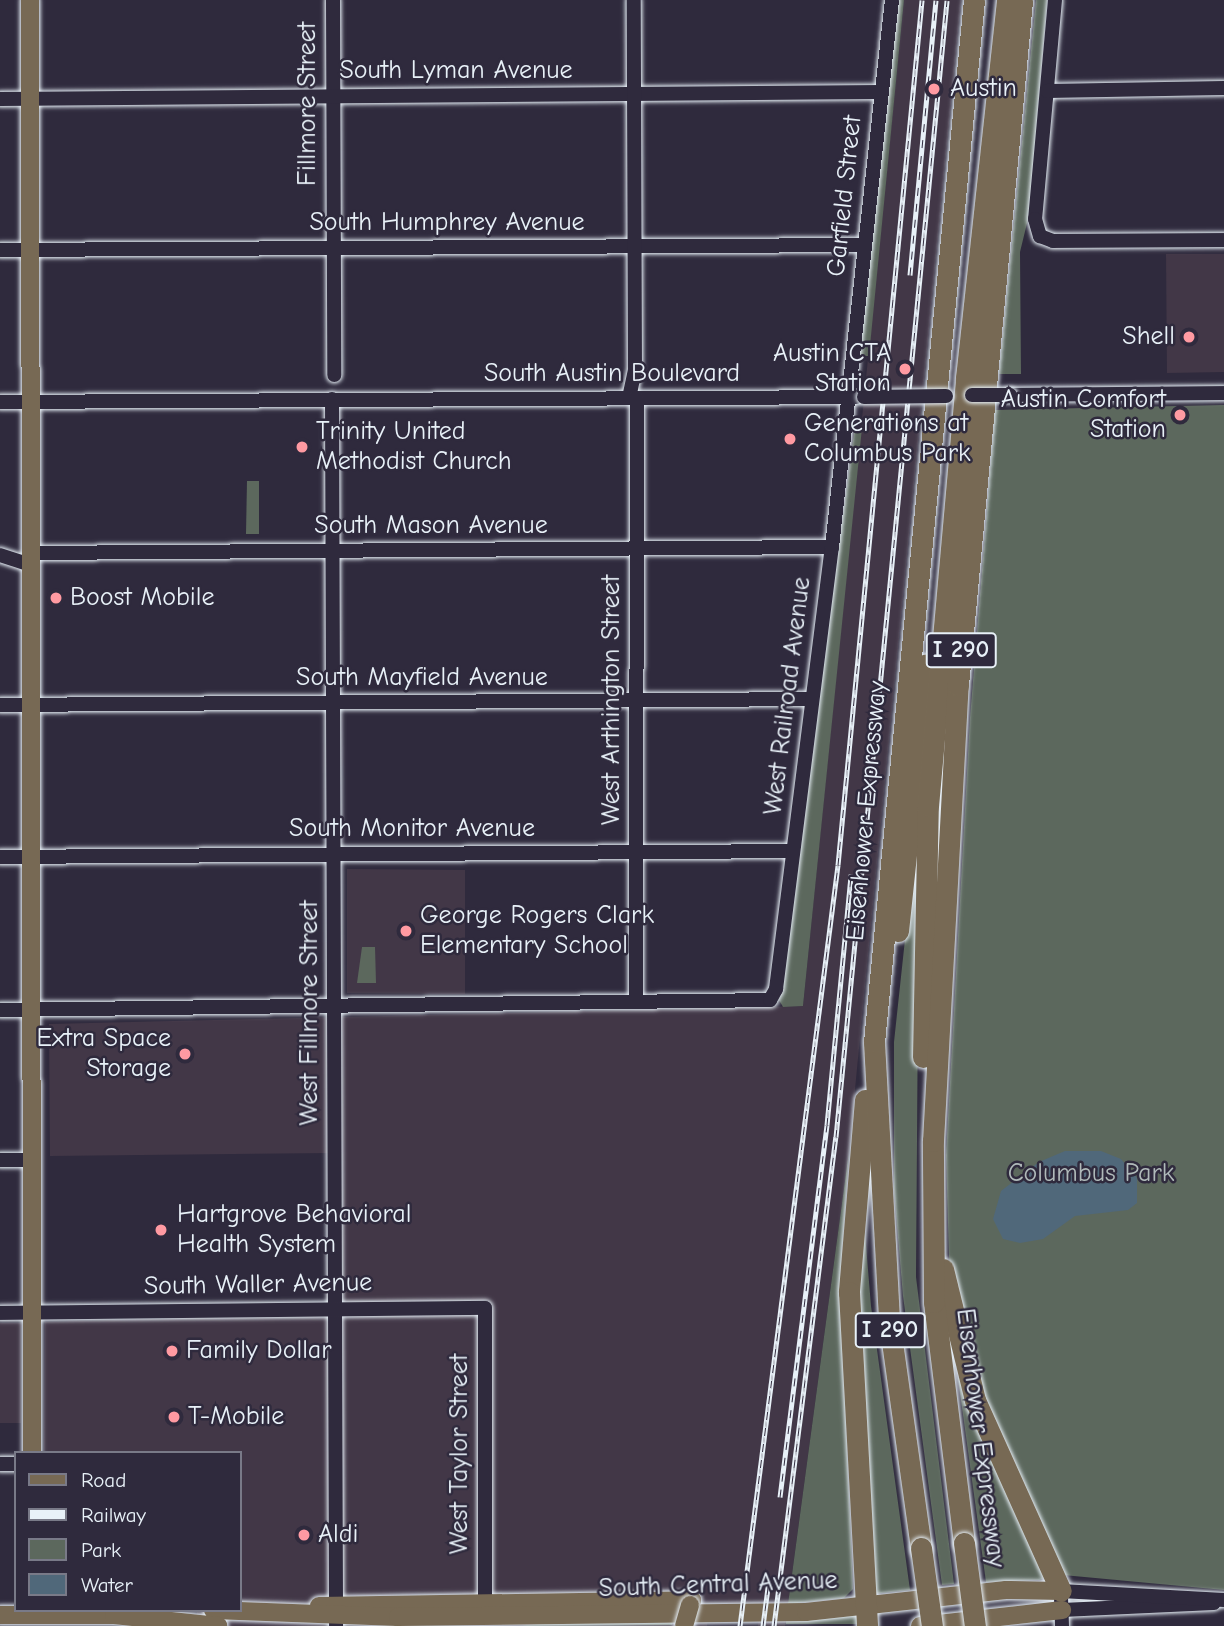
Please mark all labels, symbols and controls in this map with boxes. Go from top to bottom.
street label: Fillmore Street [292,22,324,186]
street label: South Lyman Avenue [339,55,573,87]
place label: Austin [950,73,1017,105]
marker: Austin [924,79,944,99]
street label: Garfield Street [821,114,869,278]
street label: South Humphrey Avenue [309,207,585,239]
place label: Shell [1122,321,1175,353]
marker: Shell [1181,329,1197,345]
place label: Austin CTA Station [773,338,891,400]
street label: South Austin Boulevard [484,358,740,390]
marker: Austin CTA Station [897,361,913,377]
place label: Austin Comfort Station [1001,384,1166,446]
marker: Austin Comfort Station [1172,407,1188,423]
place label: Generations at Columbus Park [804,408,971,470]
place label: Trinity United Methodist Church [316,416,512,478]
marker: Generations at Columbus Park [782,431,798,447]
marker: Trinity United Methodist Church [294,439,310,455]
street label: South Mason Avenue [314,510,548,542]
street label: West Arthington Street [596,575,628,825]
street label: West Railroad Avenue [758,575,818,817]
place label: Boost Mobile [70,582,214,614]
marker: Boost Mobile [48,590,64,606]
road number: I 290 [924,630,998,670]
street label: South Mayfield Avenue [296,662,548,694]
street label: Eisenhower Expressway [840,680,894,942]
street label: South Monitor Avenue [289,813,535,845]
place label: George Rogers Clark Elementary School [420,900,654,962]
street label: West Fillmore Street [294,901,326,1125]
marker: George Rogers Clark Elementary School [398,923,414,939]
place label: Extra Space Storage [37,1023,171,1084]
marker: Extra Space Storage [177,1046,193,1062]
park label: Columbus Park [1008,1158,1174,1190]
place label: Hartgrove Behavioral Health System [177,1199,411,1260]
marker: Hartgrove Behavioral Health System [151,1220,171,1240]
street label: South Waller Avenue [144,1267,372,1303]
street label: Eisenhower Expressway [949,1307,1011,1569]
road number: I 290 [853,1310,927,1350]
place label: Family Dollar [186,1335,332,1367]
marker: Family Dollar [164,1343,180,1359]
street label: West Taylor Street [444,1354,476,1554]
place label: T-Mobile [188,1401,284,1433]
marker: T-Mobile [166,1409,182,1425]
legend [14,1451,242,1612]
text: Road [81,1468,126,1492]
text: Railway [81,1503,146,1527]
place label: Aldi [318,1519,358,1551]
marker: Aldi [296,1527,312,1543]
text: Park [81,1538,121,1562]
street label: South Central Avenue [598,1565,838,1605]
text: Water [81,1573,133,1597]

